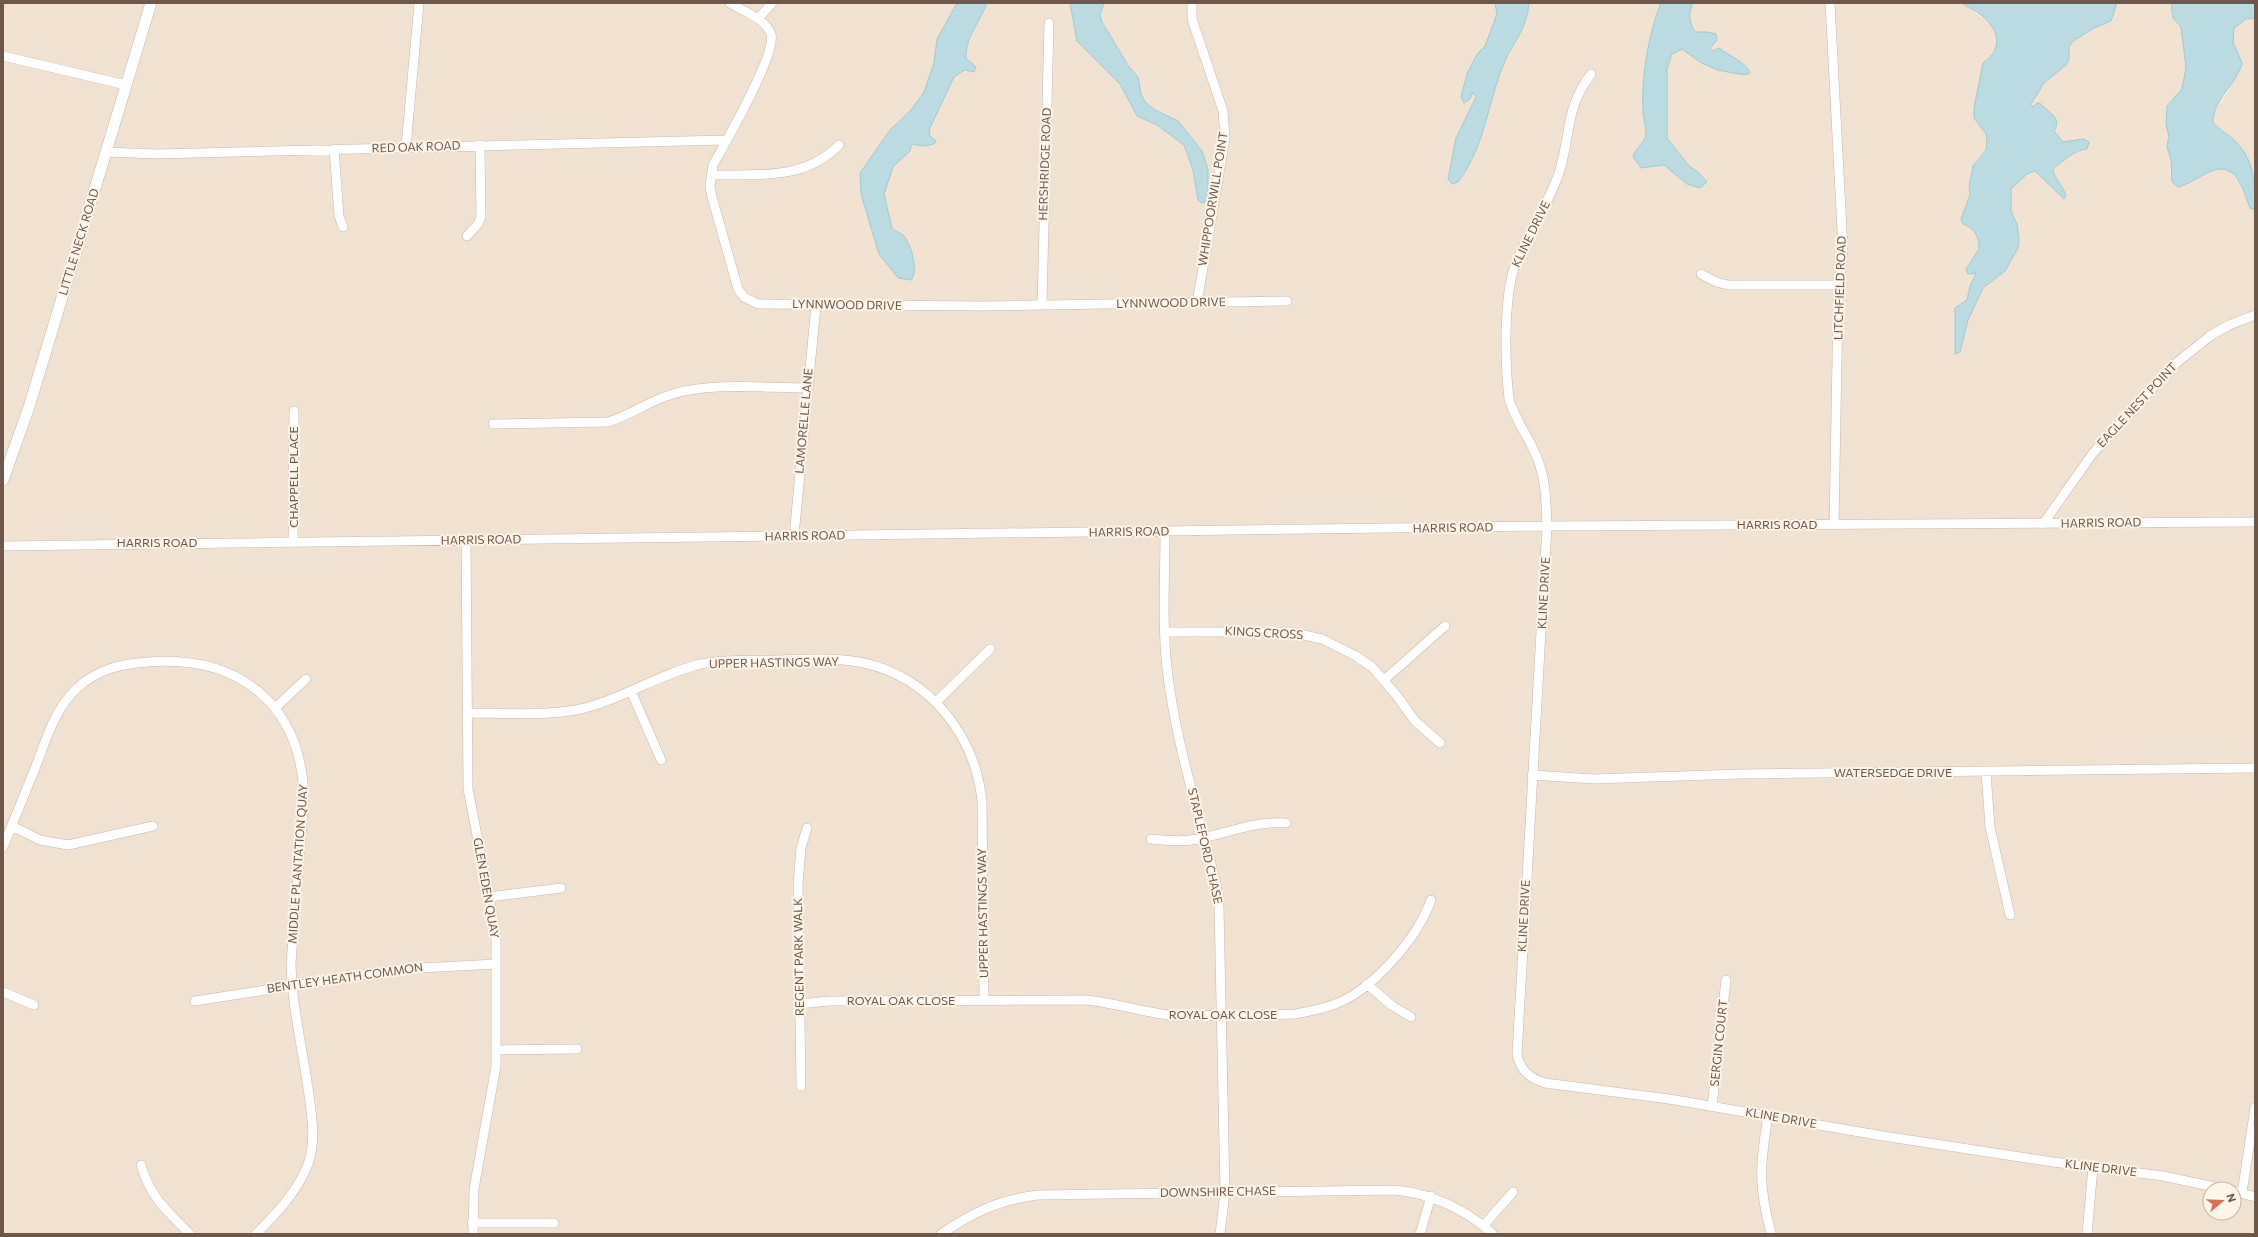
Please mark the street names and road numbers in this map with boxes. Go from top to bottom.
street label: HERSHRIDGE ROAD [1035,107,1053,221]
street label: WHIPPOORWILL POINT [1194,130,1230,267]
street label: RED OAK ROAD [371,137,461,155]
street label: LITTLE NECK ROAD [55,186,101,297]
street label: KLINE DRIVE [1508,198,1552,269]
street label: LITCHFIELD ROAD [1830,235,1848,340]
street label: LYNNWOOD DRIVE [1116,294,1226,310]
street label: LYNNWOOD DRIVE [792,296,902,312]
street label: EAGLE NEST POINT [2093,359,2179,450]
street label: LAMORELLE LANE [791,368,815,474]
street label: CHAPPELL PLACE [286,426,300,528]
street label: HARRIS ROAD [2061,514,2141,530]
street label: HARRIS ROAD [1737,517,1817,531]
street label: HARRIS ROAD [1413,519,1493,535]
street label: HARRIS ROAD [1089,523,1169,539]
street label: HARRIS ROAD [765,527,845,543]
street label: HARRIS ROAD [441,531,521,547]
street label: HARRIS ROAD [117,535,197,549]
street label: KLINE DRIVE [1534,556,1552,629]
street label: KINGS CROSS [1224,623,1304,641]
street label: UPPER HASTINGS WAY [709,654,839,670]
street label: WATERSEDGE DRIVE [1834,765,1952,779]
street label: MIDDLE PLANTATION QUAY [284,784,310,944]
street label: STAPLEFORD CHASE [1186,786,1226,905]
street label: GLEN EDEN QUAY [471,836,503,939]
street label: UPPER HASTINGS WAY [974,848,990,978]
street label: KLINE DRIVE [1514,879,1532,952]
street label: REGENT PARK WALK [790,898,806,1016]
street label: BENTLEY HEATH COMMON [266,959,424,995]
street label: ROYAL OAK CLOSE [847,993,955,1007]
street label: SERGIN COURT [1706,998,1730,1087]
street label: ROYAL OAK CLOSE [1169,1007,1277,1021]
street label: KLINE DRIVE [1744,1104,1818,1130]
street label: KLINE DRIVE [2064,1156,2138,1178]
street label: DOWNSHIRE CHASE [1160,1183,1276,1199]

